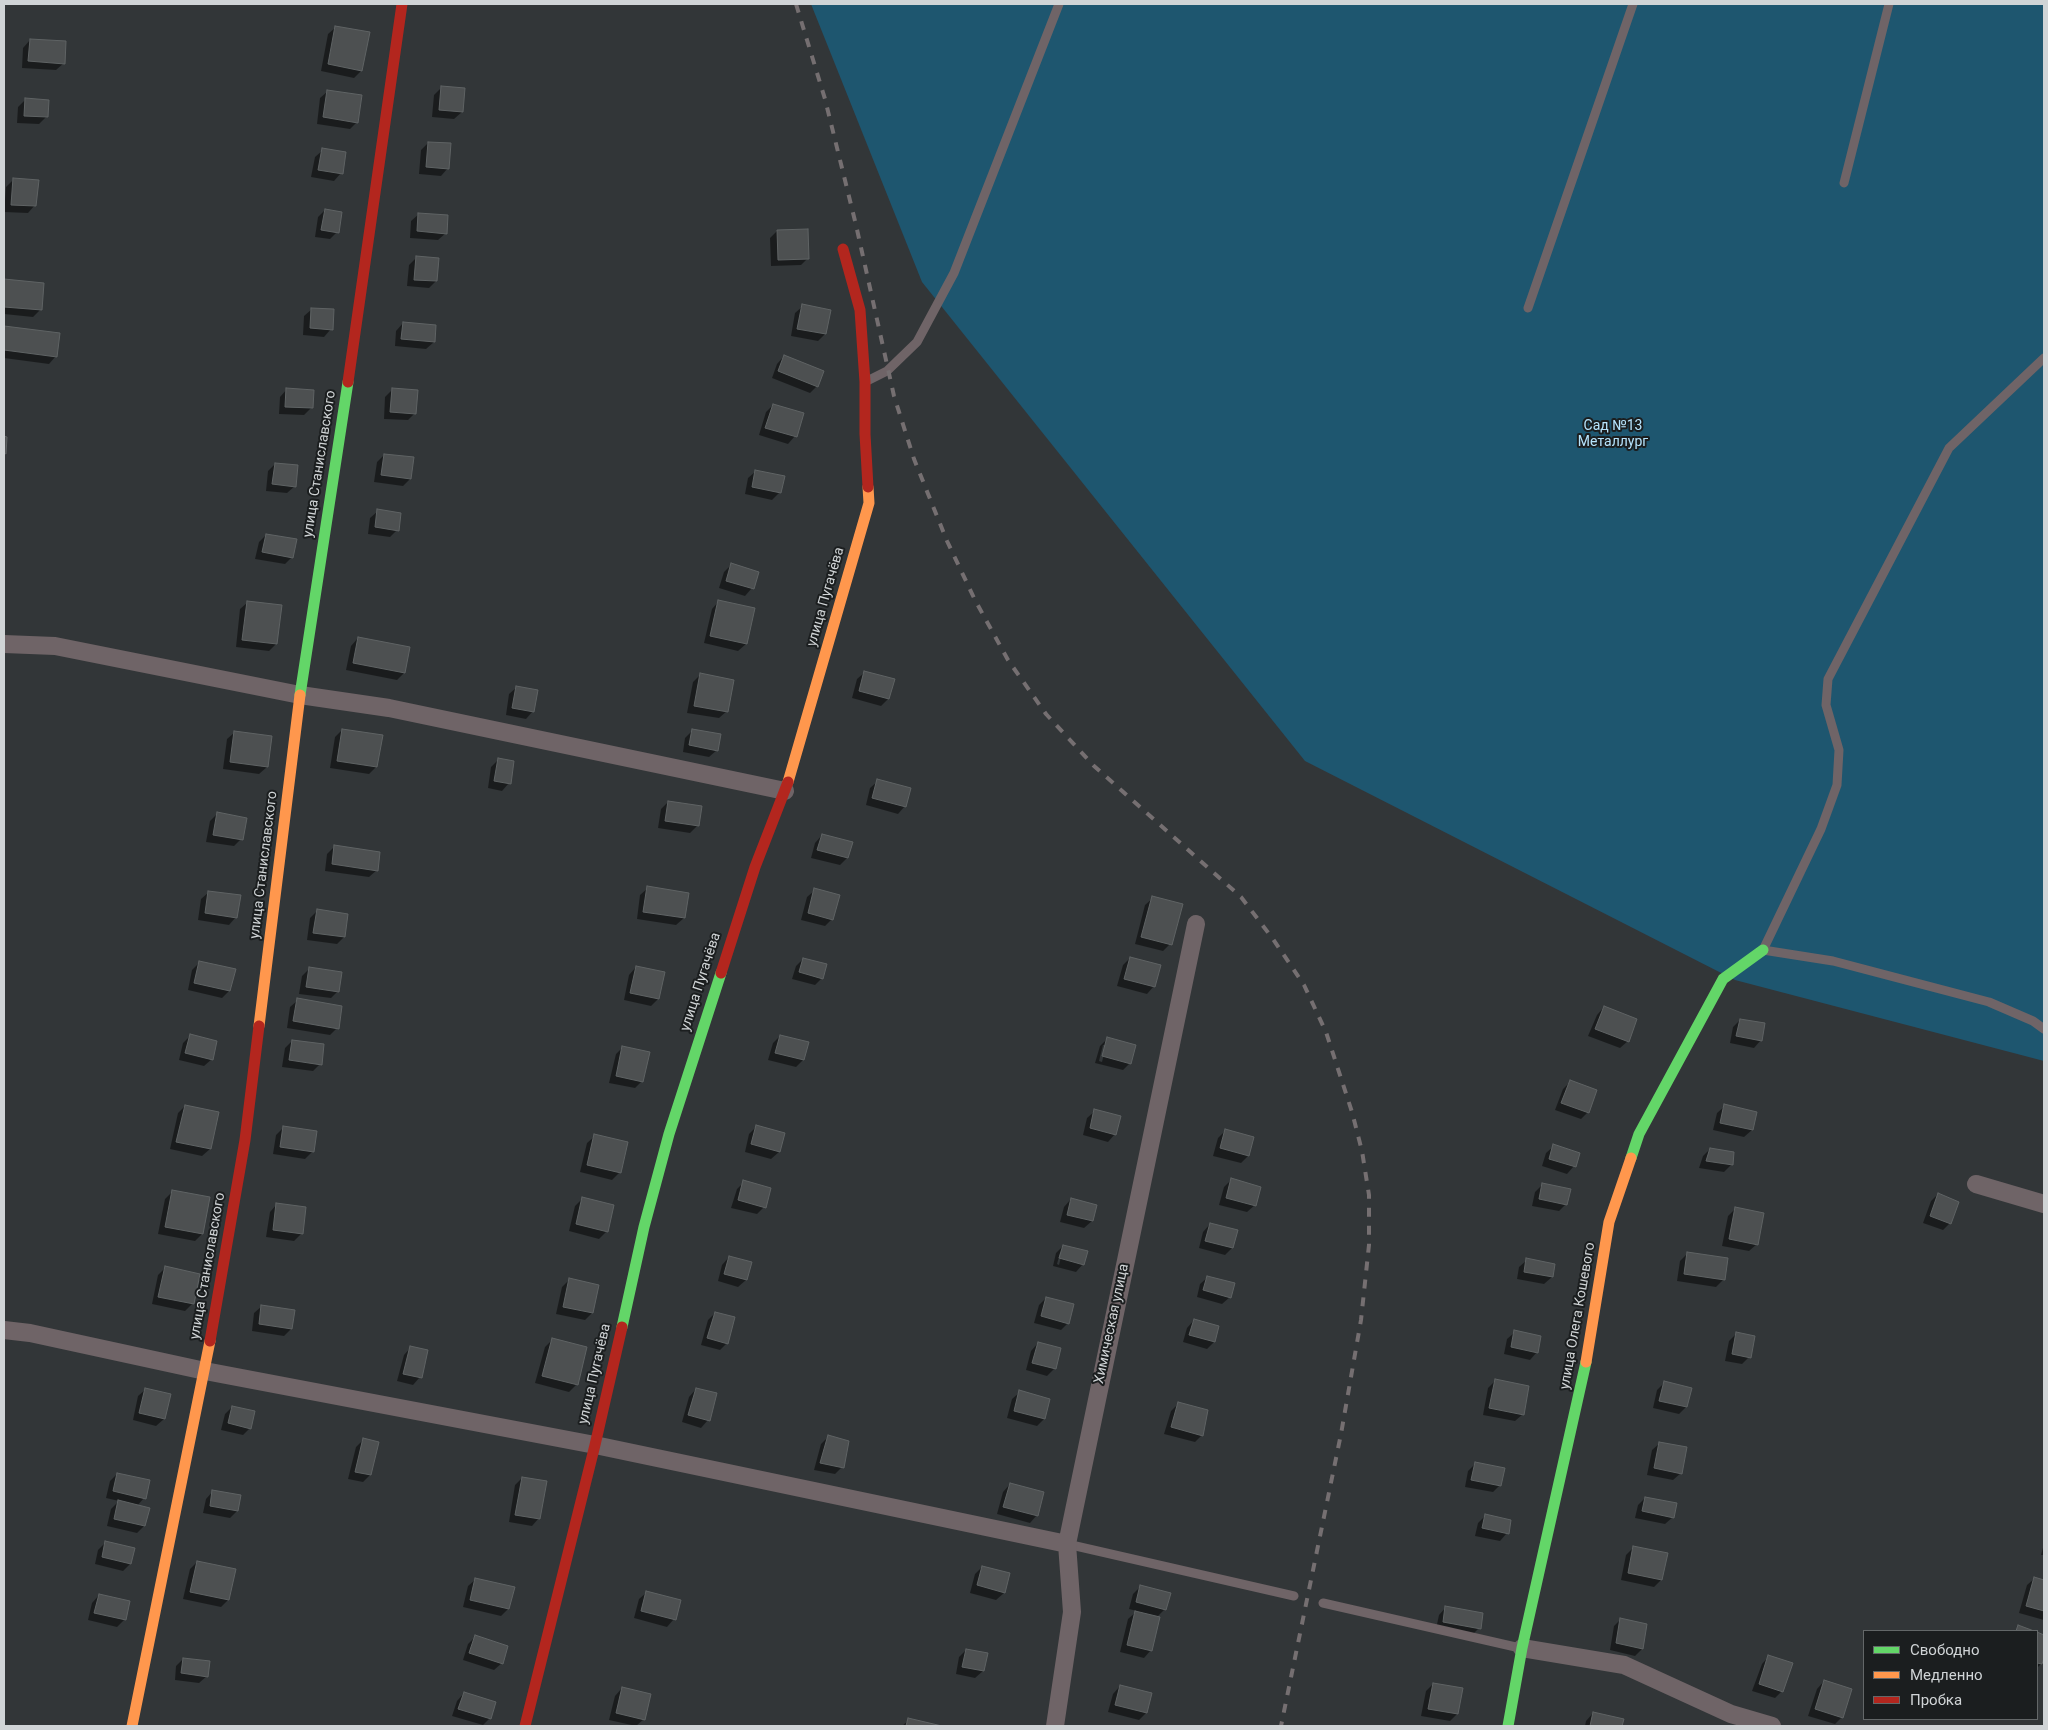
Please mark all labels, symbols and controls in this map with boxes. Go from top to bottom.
street label: улица Станиславского [300,389,340,539]
park label: Сад №13 Металлург [1578,418,1648,451]
street label: улица Пугачёва [804,545,848,649]
street label: улица Станиславского [247,790,281,940]
street label: улица Пугачёва [677,931,725,1033]
street label: улица Станиславского [187,1191,229,1341]
street label: улица Олега Кошевого [1557,1241,1599,1391]
street label: Химическая улица [1091,1262,1133,1386]
street label: улица Пугачёва [575,1322,615,1426]
legend [1863,1630,2038,1720]
text: Свободно [1910,1641,1979,1659]
text: Медленно [1910,1666,1983,1684]
text: Пробка [1910,1691,1962,1709]

